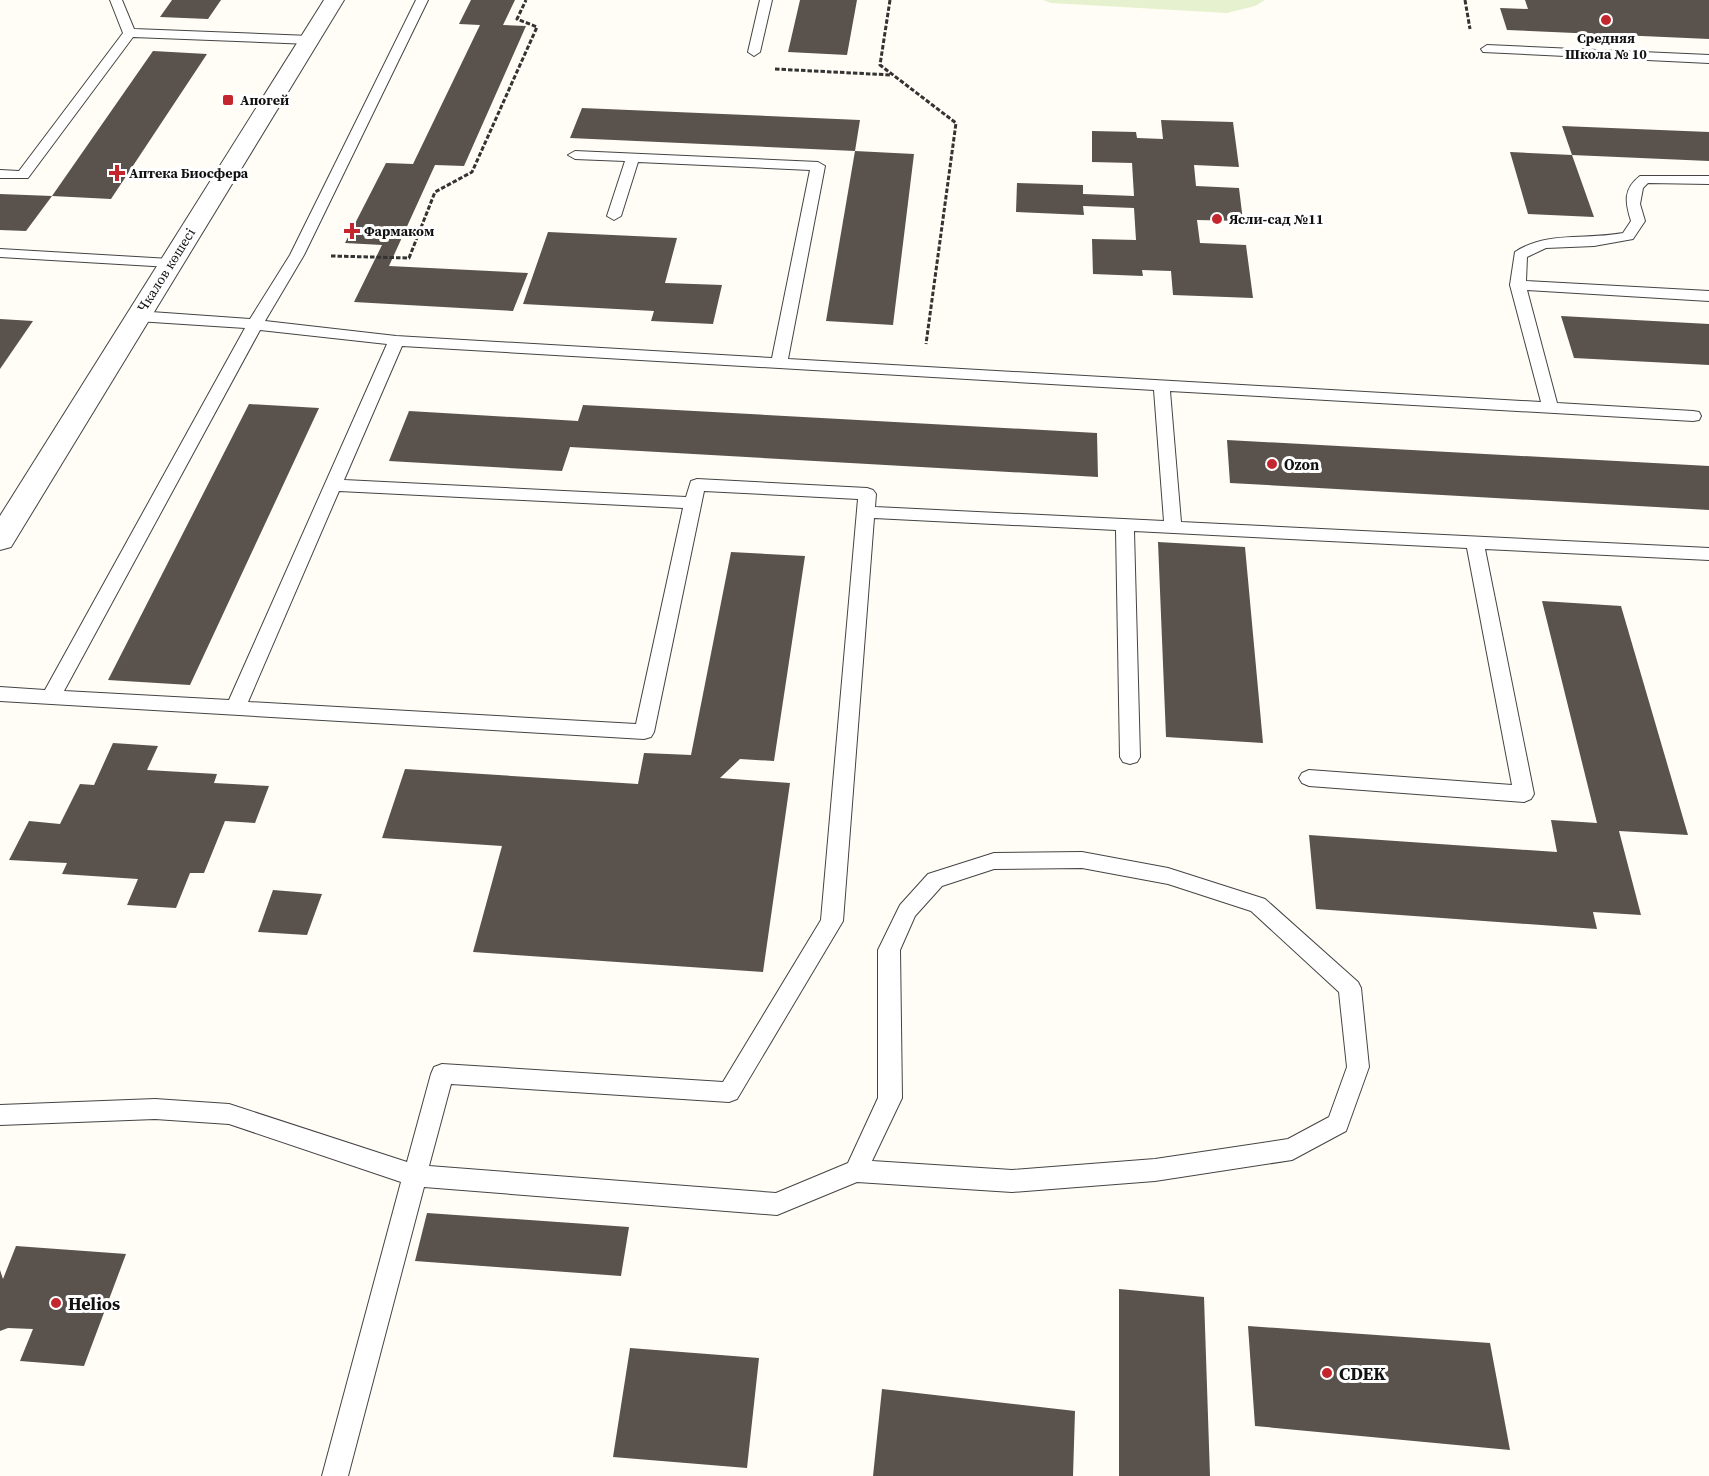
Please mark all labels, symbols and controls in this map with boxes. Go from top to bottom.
marker: Средняя Школа № 10 [1599,13,1613,27]
place label: Средняя Школа № 10 [1565,28,1647,64]
place label: Апогей [240,90,289,110]
marker: Апогей [221,93,235,107]
place label: Аптека Биосфера [129,163,249,183]
marker: Аптека Биосфера [110,166,124,180]
place label: Ясли-сад №11 [1229,209,1323,229]
marker: Ясли-сад №11 [1210,212,1224,226]
place label: Фармаком [364,221,434,241]
street label: Чкалов көшесі [132,224,200,316]
marker: Фармаком [345,224,359,238]
place label: Ozon [1284,454,1319,475]
marker: Ozon [1265,457,1279,471]
place label: Helios [68,1291,120,1316]
marker: Helios [49,1296,63,1310]
place label: CDEK [1339,1361,1386,1386]
marker: CDEK [1320,1366,1334,1380]

